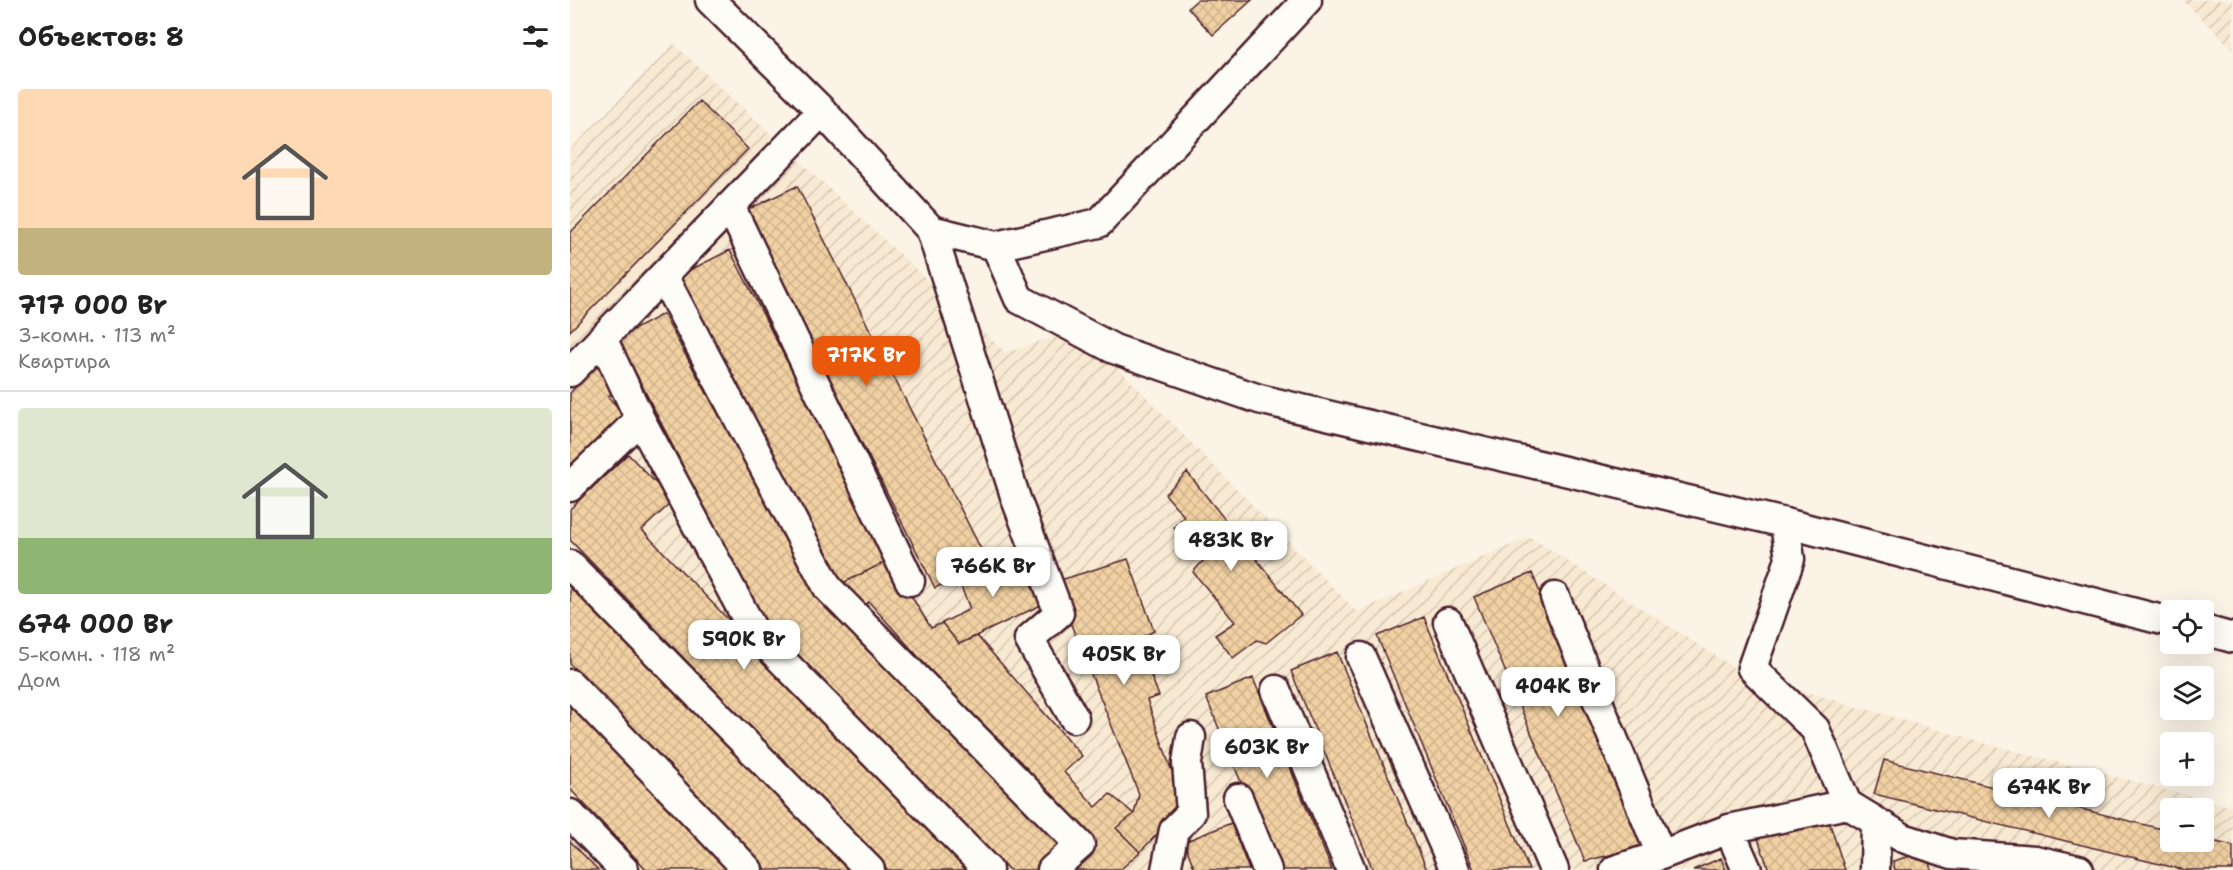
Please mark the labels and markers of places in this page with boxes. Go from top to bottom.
pin: 717K Br [811,336,921,387]
pin: 483K Br [1176,521,1286,572]
pin: 766K Br [938,547,1048,598]
pin: 590K Br [689,620,799,671]
pin: 405K Br [1069,635,1179,686]
pin: 404K Br [1503,667,1613,718]
pin: 603K Br [1212,728,1322,779]
pin: 674K Br [1994,768,2104,819]

